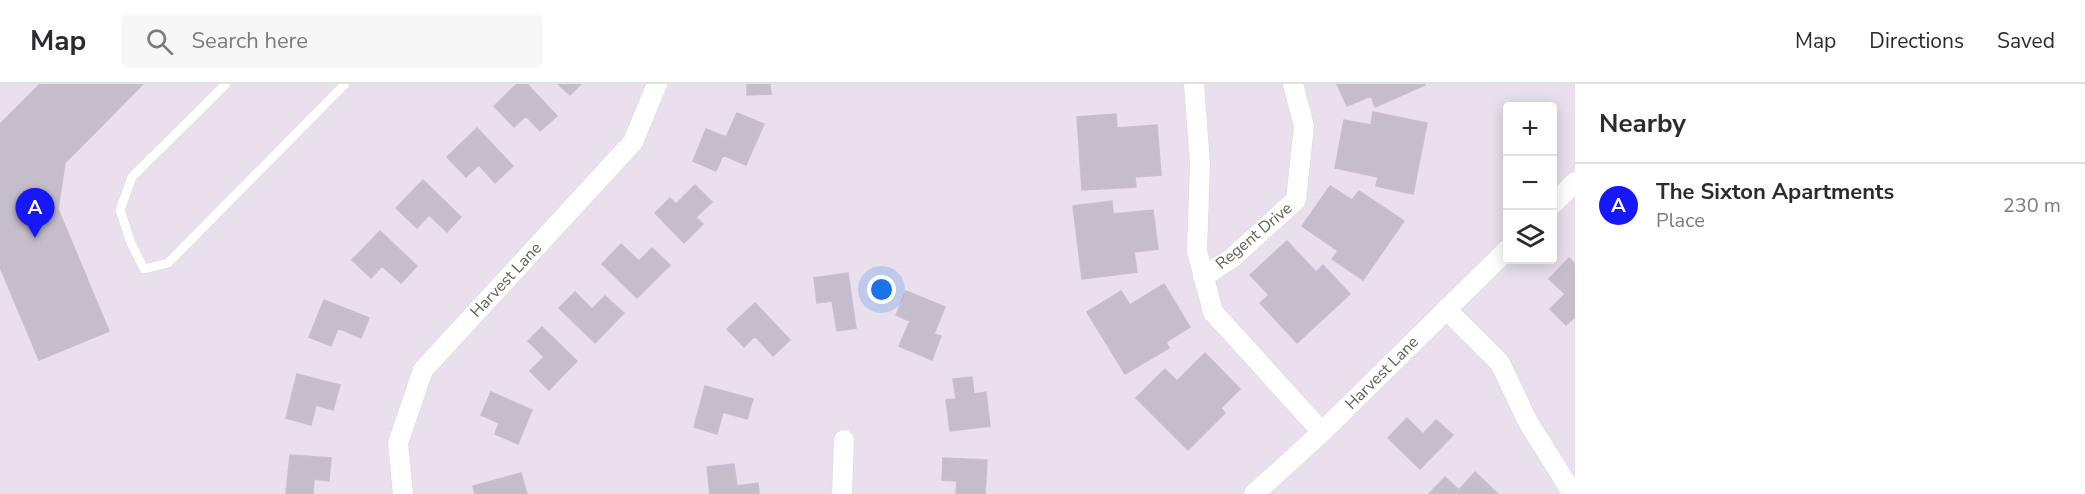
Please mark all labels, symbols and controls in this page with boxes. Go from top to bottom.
search box [122,14,542,68]
text: Map [30,22,86,60]
icon: search [143,25,176,58]
text: Search here [191,26,308,56]
text: Map [1795,27,1836,55]
text: Directions [1869,27,1964,55]
text: Saved [1997,27,2055,55]
map controls [1503,102,1557,264]
button: + [1503,102,1557,156]
text: Nearby [1599,106,1686,141]
button: − [1503,156,1557,210]
text: The Sixton Apartments [1656,177,1894,207]
pin: A [15,188,54,238]
text: A [1611,192,1626,219]
text: 230 m [2003,192,2061,219]
street label: Regent Drive [1211,197,1297,275]
text: Place [1656,207,1705,234]
button: layers [1503,210,1557,264]
street label: Harvest Lane [465,238,547,322]
your location [867,275,896,304]
street label: Harvest Lane [1340,331,1424,415]

